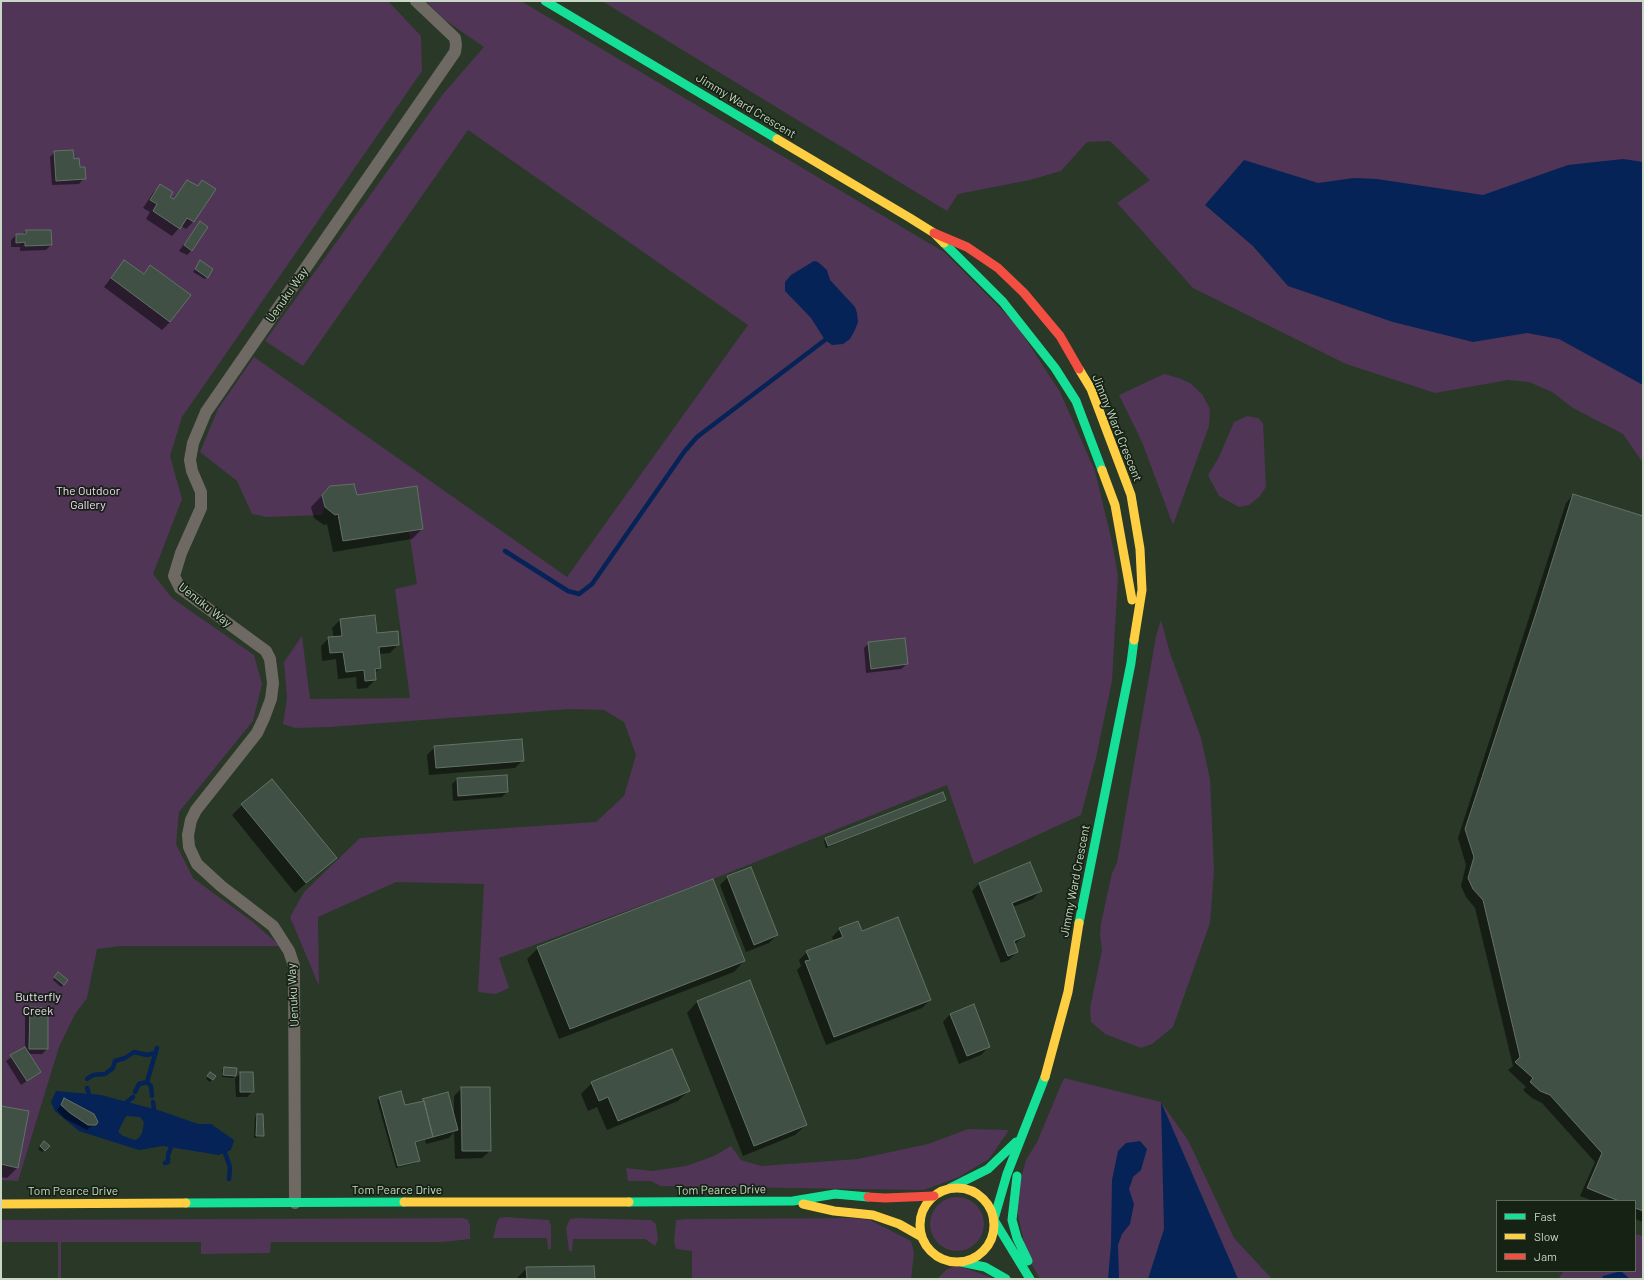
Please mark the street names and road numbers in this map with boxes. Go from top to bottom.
street label: Jimmy Ward Crescent [693,70,799,142]
street label: Uenuku Way [263,265,311,325]
street label: Jimmy Ward Crescent [1089,372,1145,484]
street label: Uenuku Way [176,580,234,630]
street label: Jimmy Ward Crescent [1057,824,1093,938]
street label: Uenuku Way [284,963,302,1027]
street label: Tom Pearce Drive [676,1182,766,1198]
street label: Tom Pearce Drive [352,1183,442,1197]
street label: Tom Pearce Drive [28,1184,118,1198]

